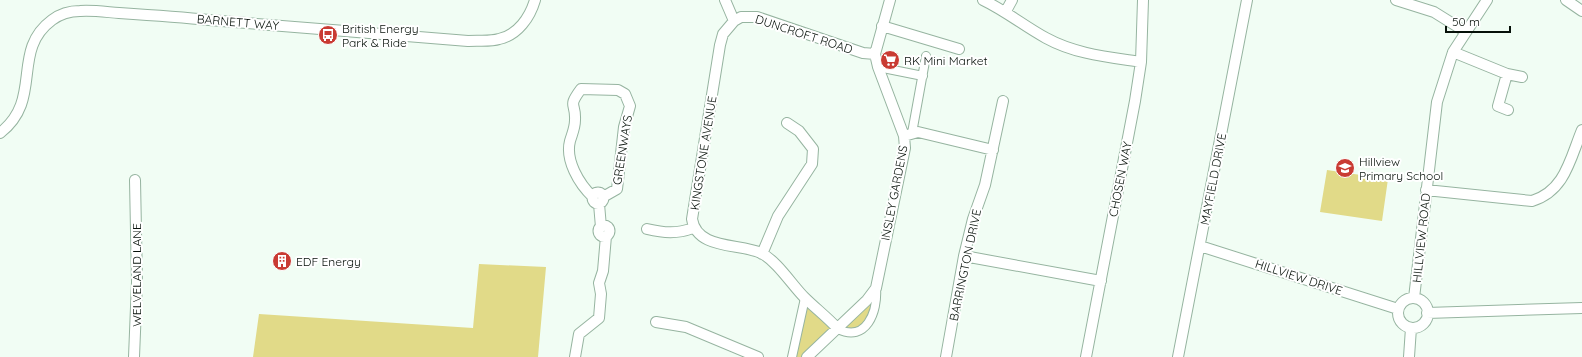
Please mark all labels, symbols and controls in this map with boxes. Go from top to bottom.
scale bar [1446,8,1510,34]
street label: BARNETT WAY [196,11,280,33]
street label: DUNCROFT ROAD [753,11,855,57]
text: 50 m [1452,14,1480,29]
place label: British Energy Park & Ride [342,21,419,50]
bus stop icon: British Energy Park & Ride [317,24,339,46]
supermarket icon: RK Mini Market [879,49,901,71]
place label: RK Mini Market [904,53,988,68]
street label: KINGSTONE AVENUE [687,95,719,211]
street label: GREENWAYS [609,114,635,186]
street label: MAYFIELD DRIVE [1197,132,1229,226]
street label: CHOSEN WAY [1105,140,1135,218]
street label: INSLEY GARDENS [877,144,911,242]
place label: Hillview Primary School [1359,154,1443,183]
school or university icon: Hillview Primary School [1334,157,1356,179]
street label: HILLVIEW ROAD [1409,192,1433,283]
street label: BARRINGTON DRIVE [946,207,984,322]
street label: WELVELAND LANE [129,223,144,327]
building icon: EDF Energy [271,250,293,272]
place label: EDF Energy [296,254,361,269]
street label: HILLVIEW DRIVE [1253,256,1345,298]

